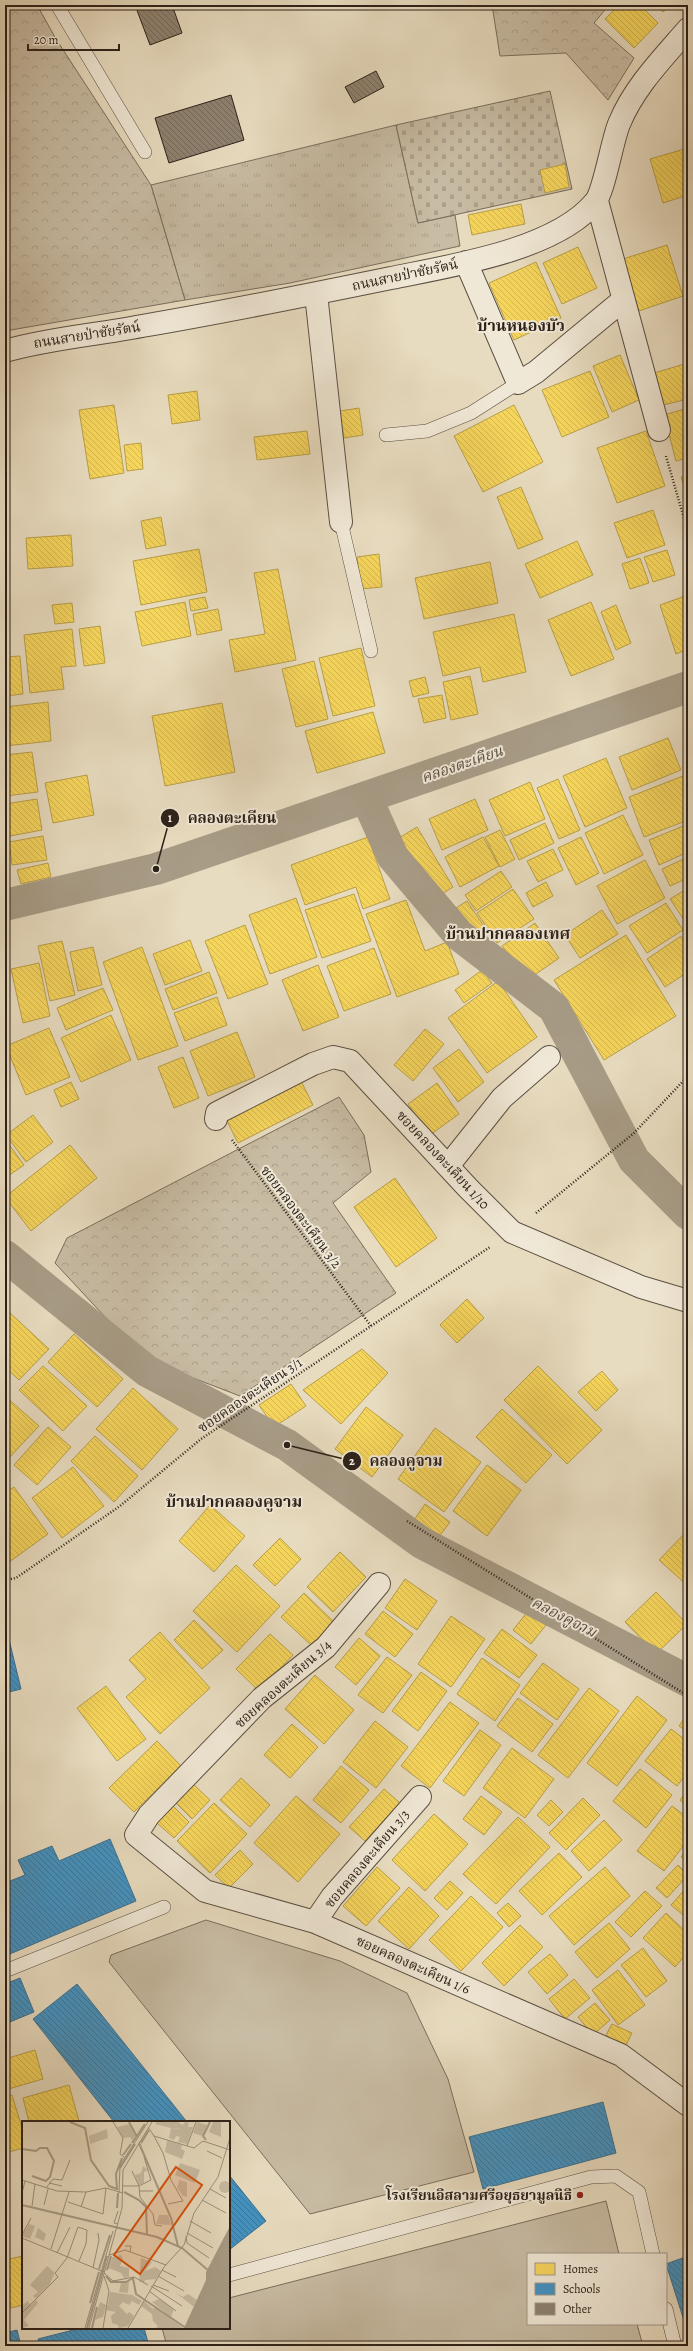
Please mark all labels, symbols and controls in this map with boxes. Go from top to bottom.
scale bar [28,26,119,52]
text: 20 m [34,32,58,48]
street label: ถนนสายป่าชัยรัตน์ [350,254,460,296]
district label: บ้านหนองบัว [477,315,565,337]
street label: ถนนสายป่าชัยรัตน์ [32,317,142,353]
water label: คลองตะเคียน [419,741,506,787]
callout: คลองตะเคียน [160,804,285,831]
text: คลองตะเคียน [188,808,276,828]
text: 1 [168,810,173,826]
district label: บ้านปากคลองเทศ [446,923,571,945]
street label: ซอยคลองตะเคียน 1/10 [392,1106,494,1214]
street label: ซอยคลองตะเคียน 3/2 [256,1162,346,1273]
street label: ซอยคลองตะเคียน 3/1 [194,1353,306,1437]
callout: คลองคูจาม [342,1447,451,1474]
text: คลองคูจาม [370,1451,442,1471]
text: 2 [349,1453,355,1469]
district label: บ้านปากคลองคูจาม [166,1491,302,1513]
water label: คลองคูจาม [528,1592,601,1642]
street label: ซอยคลองตะเคียน 3/4 [231,1636,335,1732]
street label: ซอยคลองตะเคียน 3/3 [320,1806,414,1912]
street label: ซอยคลองตะเคียน 1/6 [353,1931,473,1999]
inset map [22,2121,230,2329]
place label: โรงเรียนอิสลามศรีอยุธยามูลนิธิ [385,2185,572,2205]
marker: โรงเรียนอิสลามศรีอยุธยามูลนิธิ [575,2190,585,2200]
legend [527,2253,667,2325]
text: Homes [563,2261,598,2277]
text: Schools [563,2281,600,2297]
text: Other [563,2301,592,2317]

